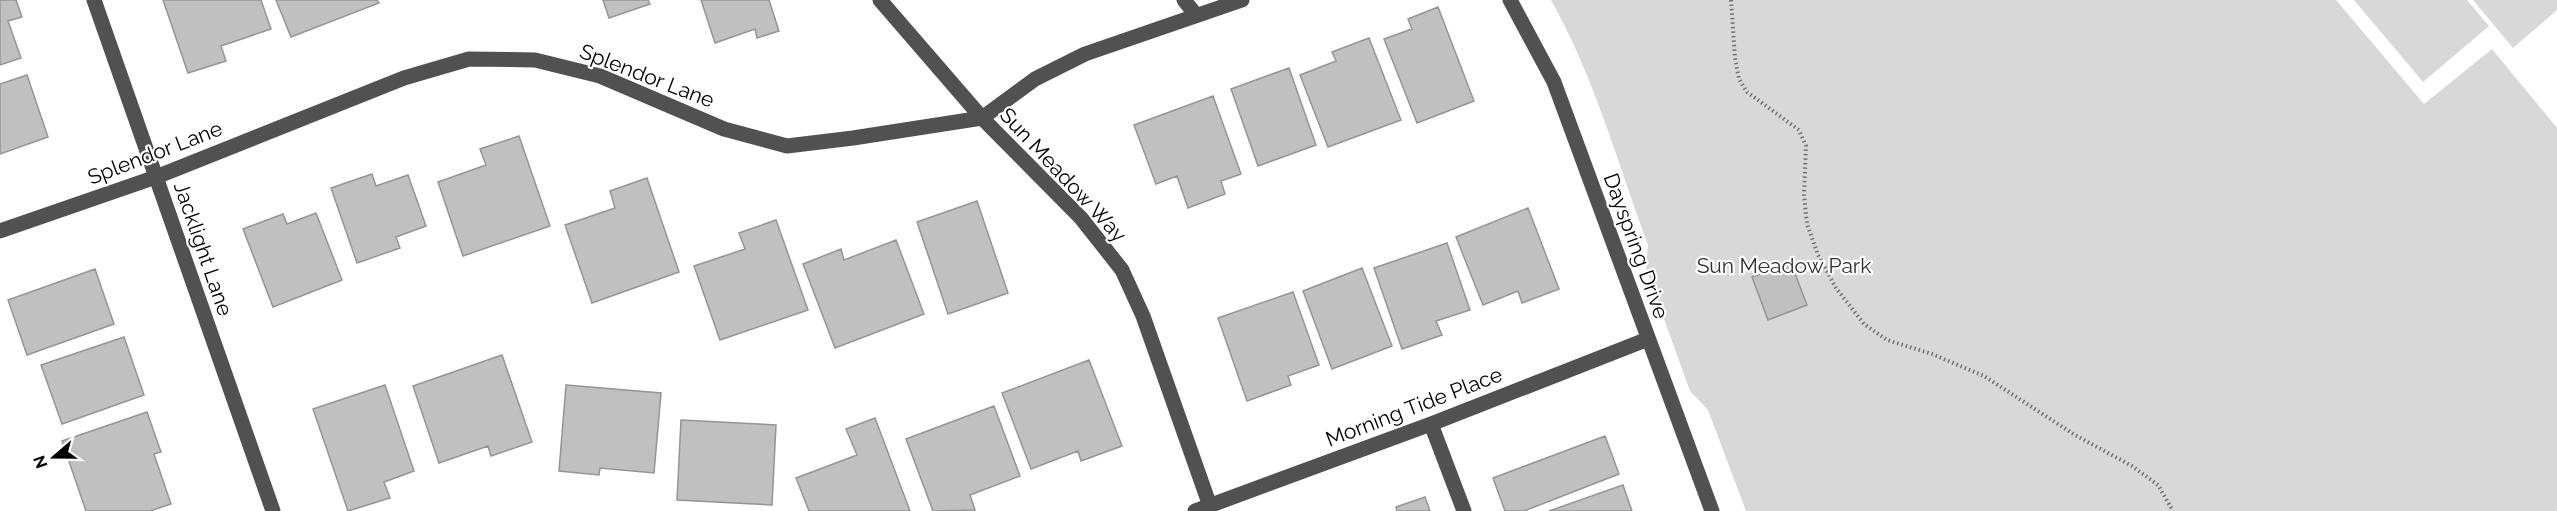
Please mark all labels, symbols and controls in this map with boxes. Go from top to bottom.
street label: Splendor Lane [576,38,718,113]
street label: Sun Meadow Way [995,102,1132,247]
street label: Splendor Lane [84,115,226,190]
street label: Dayspring Drive [1599,170,1674,322]
street label: Jacklight Lane [169,179,238,319]
park label: Sun Meadow Park [1697,253,1871,278]
street label: Morning Tide Place [1322,361,1506,452]
north arrow [24,427,84,487]
text: N [29,453,51,471]

